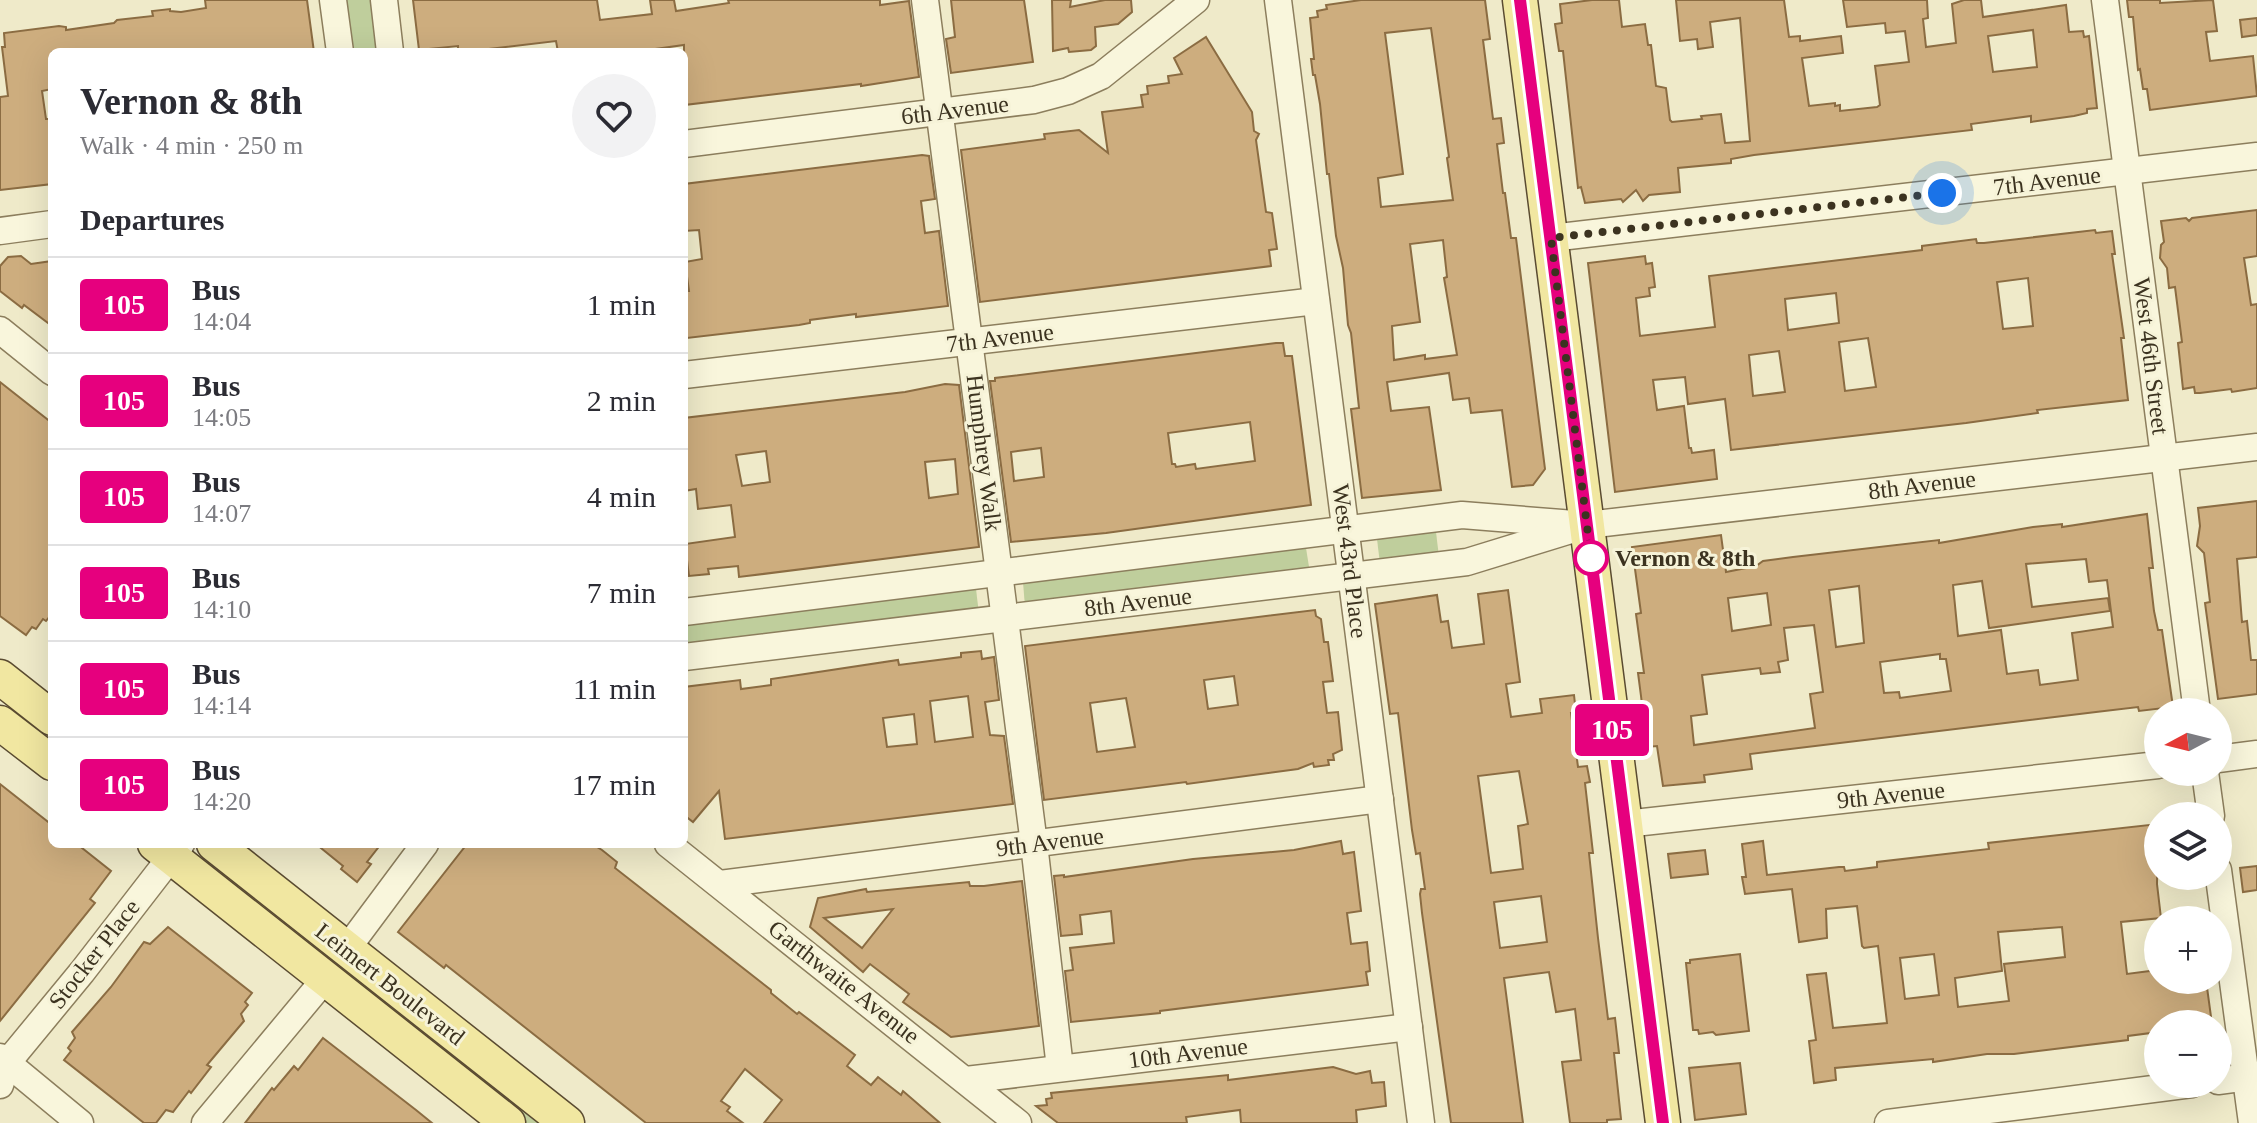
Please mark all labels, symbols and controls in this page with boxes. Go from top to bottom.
button: heart [572,74,656,158]
text: Vernon & 8th [80,80,302,122]
street label: 6th Avenue [900,91,1010,129]
text: Walk · 4 min · 250 m [80,131,303,160]
street label: 7th Avenue [1992,162,2102,200]
your location [1922,173,1962,213]
text: Departures [80,203,224,236]
text: Bus [192,273,240,306]
street label: West 46th Street [2128,276,2174,436]
text: 1 min [587,288,656,321]
text: 105 [103,289,145,320]
text: 14:04 [192,307,251,336]
street label: 7th Avenue [945,319,1055,357]
text: Bus [192,369,240,402]
street label: Humphrey Walk [961,373,1007,533]
text: 2 min [587,384,656,417]
text: 105 [103,385,145,416]
text: 14:05 [192,403,251,432]
text: Bus [192,465,240,498]
street label: 8th Avenue [1867,466,1977,504]
text: 4 min [587,480,656,513]
text: 105 [103,481,145,512]
street label: West 43rd Place [1328,482,1372,640]
text: 14:07 [192,499,251,528]
marker: Vernon & 8th [1574,541,1608,575]
place label: Vernon & 8th [1615,545,1755,571]
text: Bus [192,561,240,594]
text: 7 min [587,576,656,609]
text: 105 [103,577,145,608]
street label: 8th Avenue [1083,583,1193,621]
text: 14:10 [192,595,251,624]
text: Bus [192,657,240,690]
text: 11 min [573,672,656,705]
text: 105 [103,673,145,704]
text: 14:14 [192,691,251,720]
north arrow [2144,698,2232,786]
map controls [2144,698,2232,1098]
line badge: 105 [1566,704,1658,756]
text: 105 [1591,714,1633,745]
text: Bus [192,753,240,786]
text: 17 min [572,768,656,801]
text: 105 [103,769,145,800]
street label: 9th Avenue [1836,776,1946,814]
text: 14:20 [192,787,251,816]
button: layers [2144,802,2232,890]
street label: 9th Avenue [995,823,1105,861]
street label: Stocker Place [43,894,145,1014]
button: + [2144,906,2232,994]
street label: Garthwaite Avenue [763,915,925,1049]
street label: Leimert Boulevard [310,918,470,1050]
button: − [2144,1010,2232,1098]
street label: 10th Avenue [1127,1033,1249,1073]

